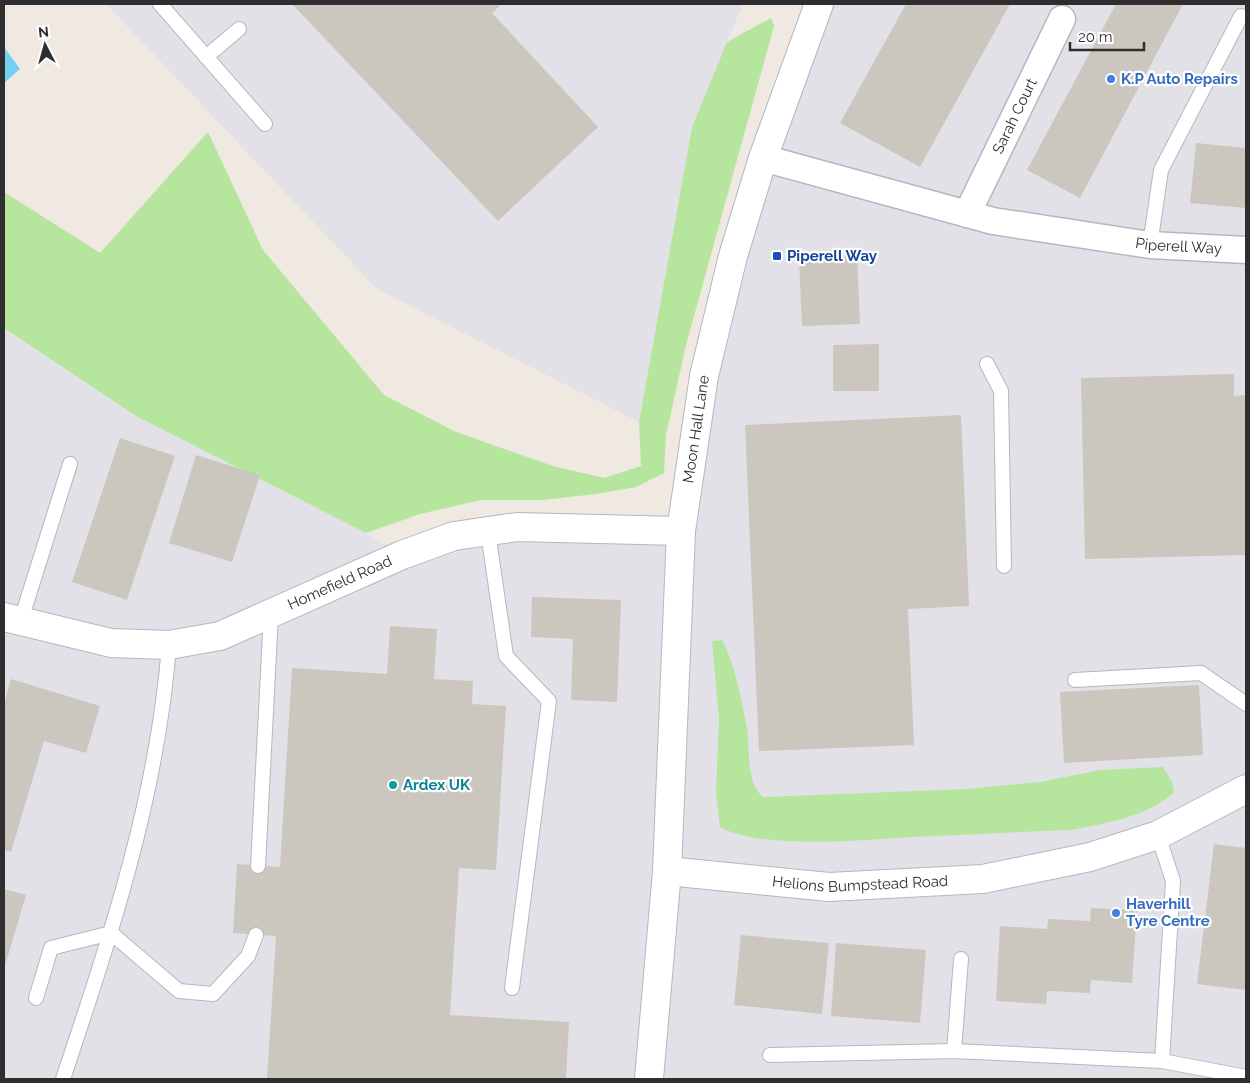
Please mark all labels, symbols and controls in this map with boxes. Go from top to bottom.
north arrow [20,20,70,70]
scale bar [1070,20,1144,52]
text: N [37,24,50,41]
text: 20 m [1078,28,1113,46]
place label: K.P Auto Repairs [1121,70,1238,88]
marker: K.P Auto Repairs [1105,73,1117,85]
street label: Sarah Court [989,75,1041,157]
street label: Piperell Way [1134,234,1222,258]
place label: Piperell Way [787,247,878,265]
marker: Piperell Way [771,250,783,262]
street label: Moon Hall Lane [679,374,713,484]
street label: Homefield Road [285,552,395,614]
place label: Ardex UK [403,776,471,794]
marker: Ardex UK [387,779,399,791]
street label: Helions Bumpstead Road [771,872,949,896]
place label: Haverhill Tyre Centre [1126,895,1210,930]
marker: Haverhill Tyre Centre [1110,907,1122,919]

